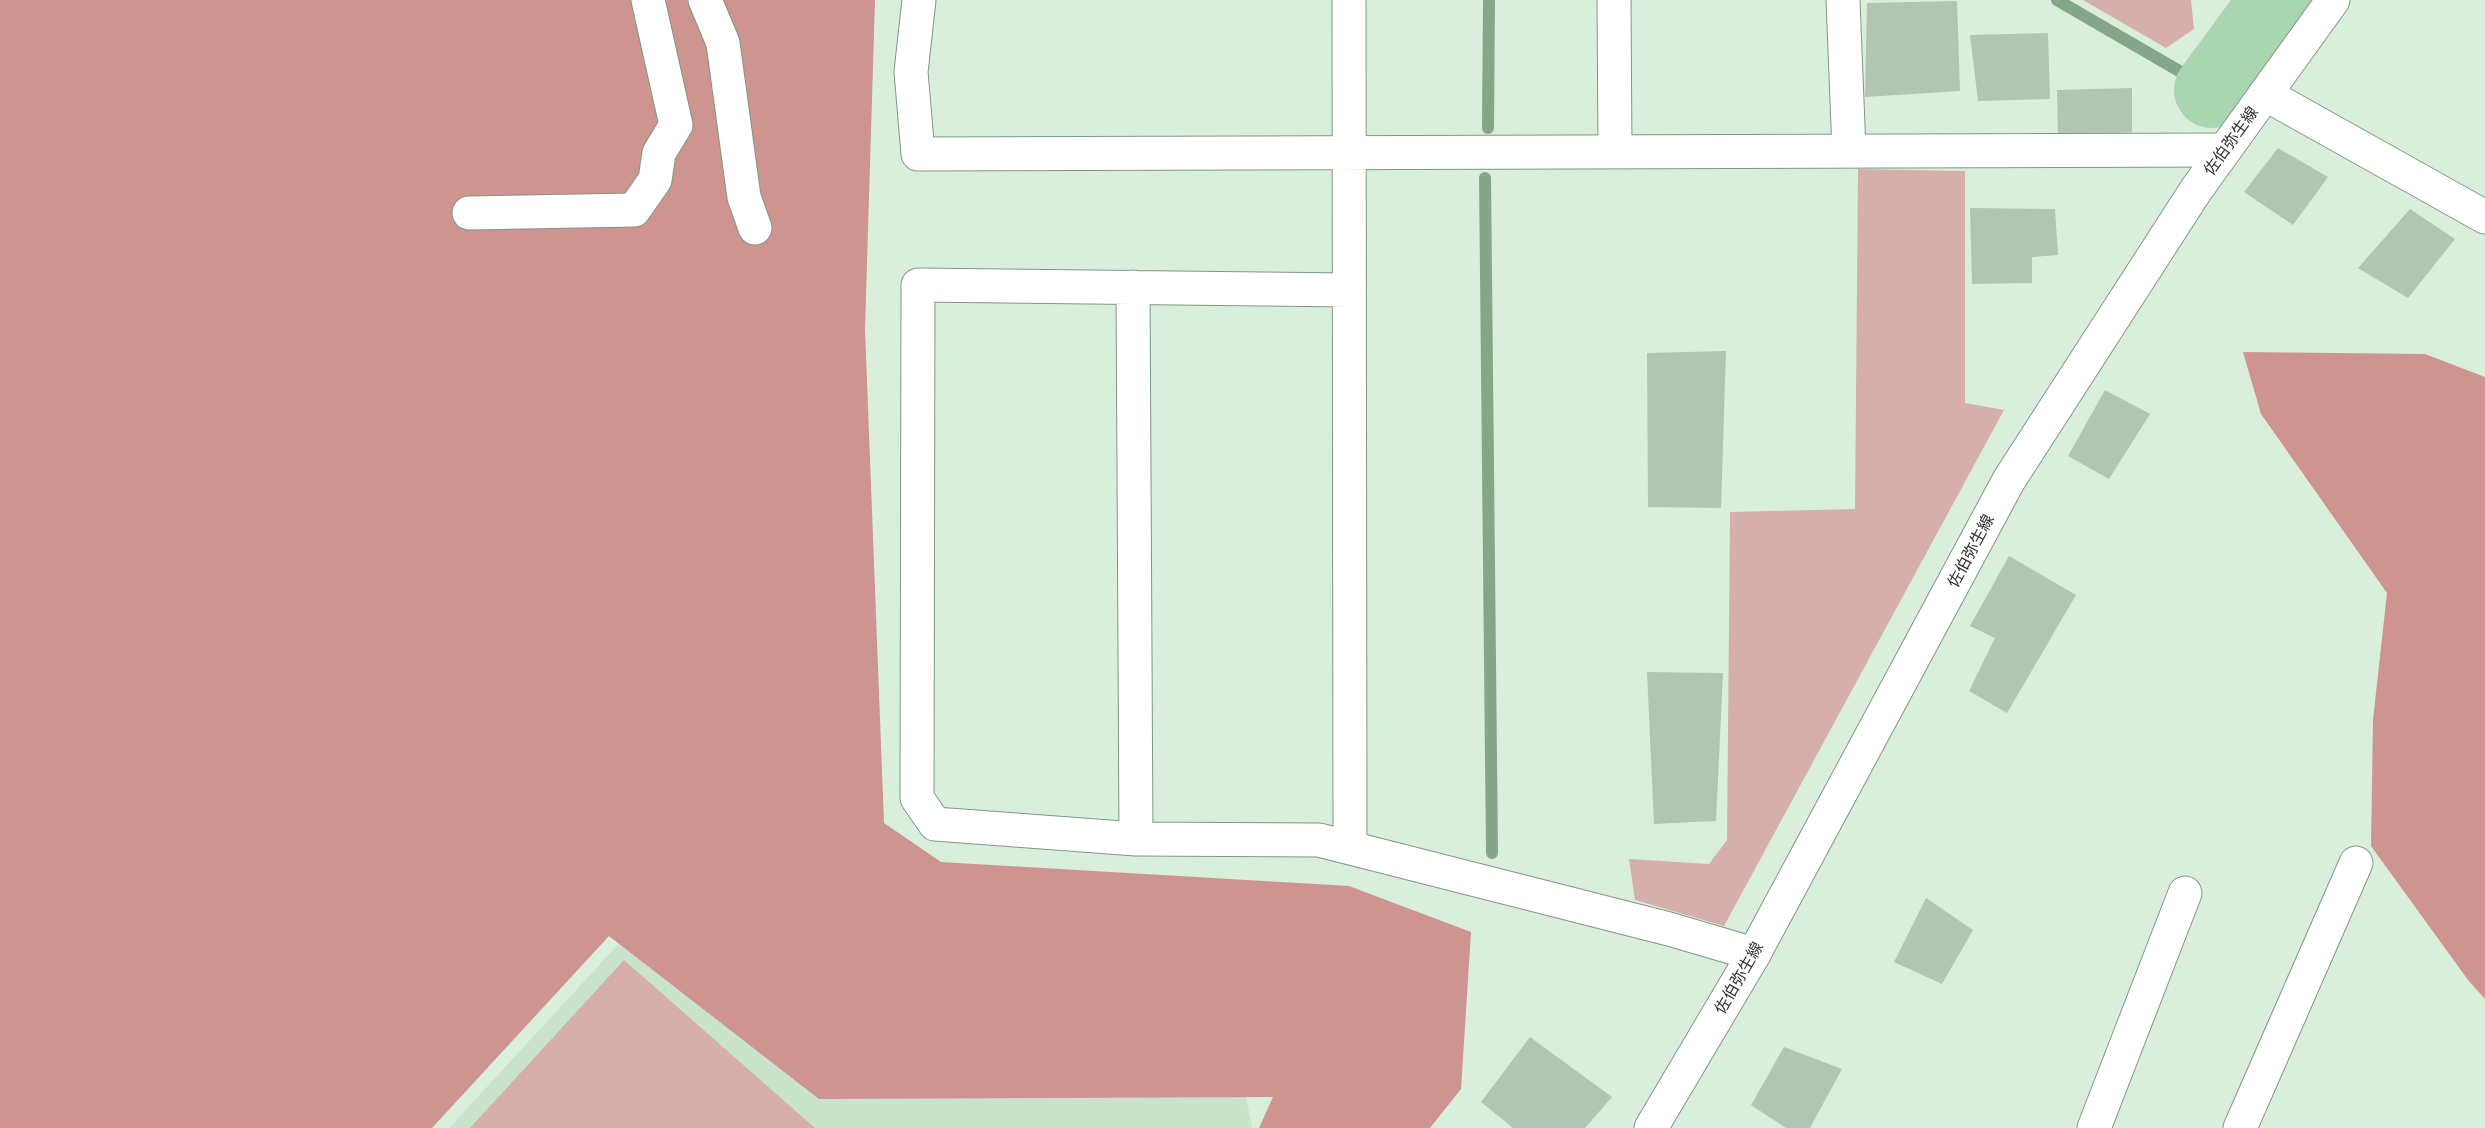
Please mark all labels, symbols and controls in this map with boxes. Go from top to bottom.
street label: 佐伯弥生線 [2200,103,2262,179]
street label: 佐伯弥生線 [1944,511,1998,591]
street label: 佐伯弥生線 [1711,939,1767,1017]

